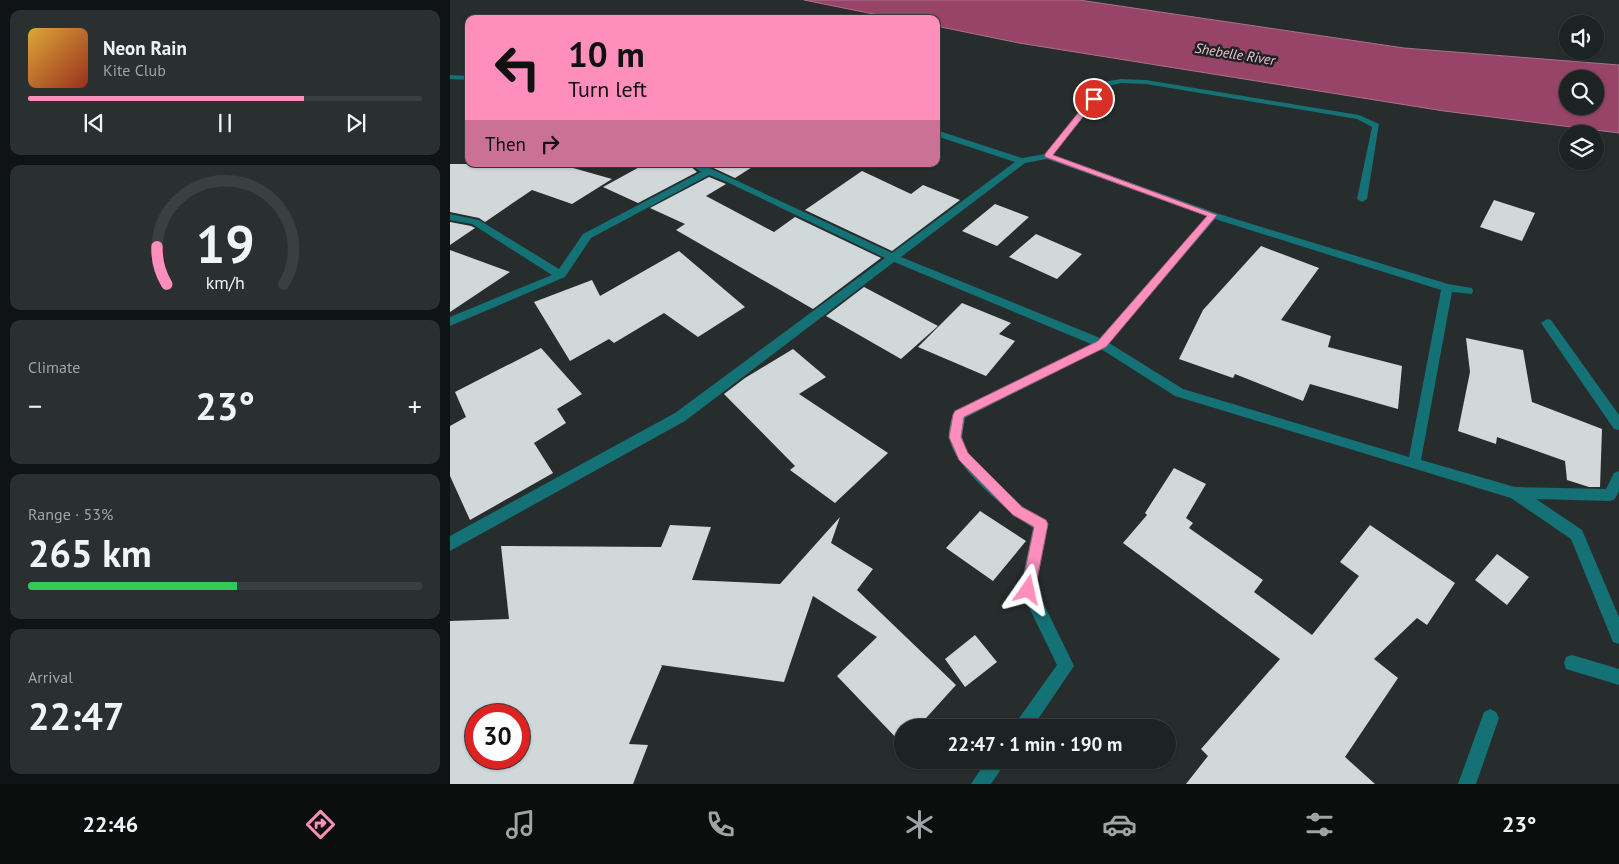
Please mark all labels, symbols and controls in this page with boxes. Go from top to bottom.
map controls [1559,15,1604,170]
button: sound [1559,15,1604,60]
text: 10 m [568,31,645,77]
icon: left [485,35,550,100]
text: Neon Rain [103,36,187,60]
water label: Shebelle River [1194,39,1278,69]
text: Kite Club [103,60,166,80]
button: search [1559,70,1604,115]
text: Turn left [568,75,647,103]
pin [1073,78,1115,120]
icon: arrive [1080,85,1108,113]
icon: previous [80,109,108,137]
icon: pause [211,109,239,137]
icon: next [342,109,370,137]
button: layers [1559,125,1604,170]
icon: right [536,130,564,158]
text: Then [485,132,526,156]
text: 19 [196,210,254,277]
text: km/h [205,271,245,294]
text: Climate [28,357,80,377]
text: 23° [195,381,255,430]
text: − [28,387,42,424]
text: + [408,387,422,424]
text: Range · 53% [28,504,113,524]
text: 265 km [28,528,152,577]
position arrow [1001,563,1053,615]
text: Arrival [28,667,73,687]
text: 22:47 [28,691,124,740]
speed limit sign: 30 [465,704,530,769]
text: 22:47 · 1 min · 190 m [948,732,1122,756]
icon: directions [303,807,338,842]
icon: music [503,807,538,842]
icon: phone [703,807,738,842]
icon: climate [902,807,937,842]
icon: car [1102,807,1137,842]
icon: filters [1302,807,1337,842]
text: 22:46 [82,810,138,838]
text: 23° [1502,810,1536,838]

